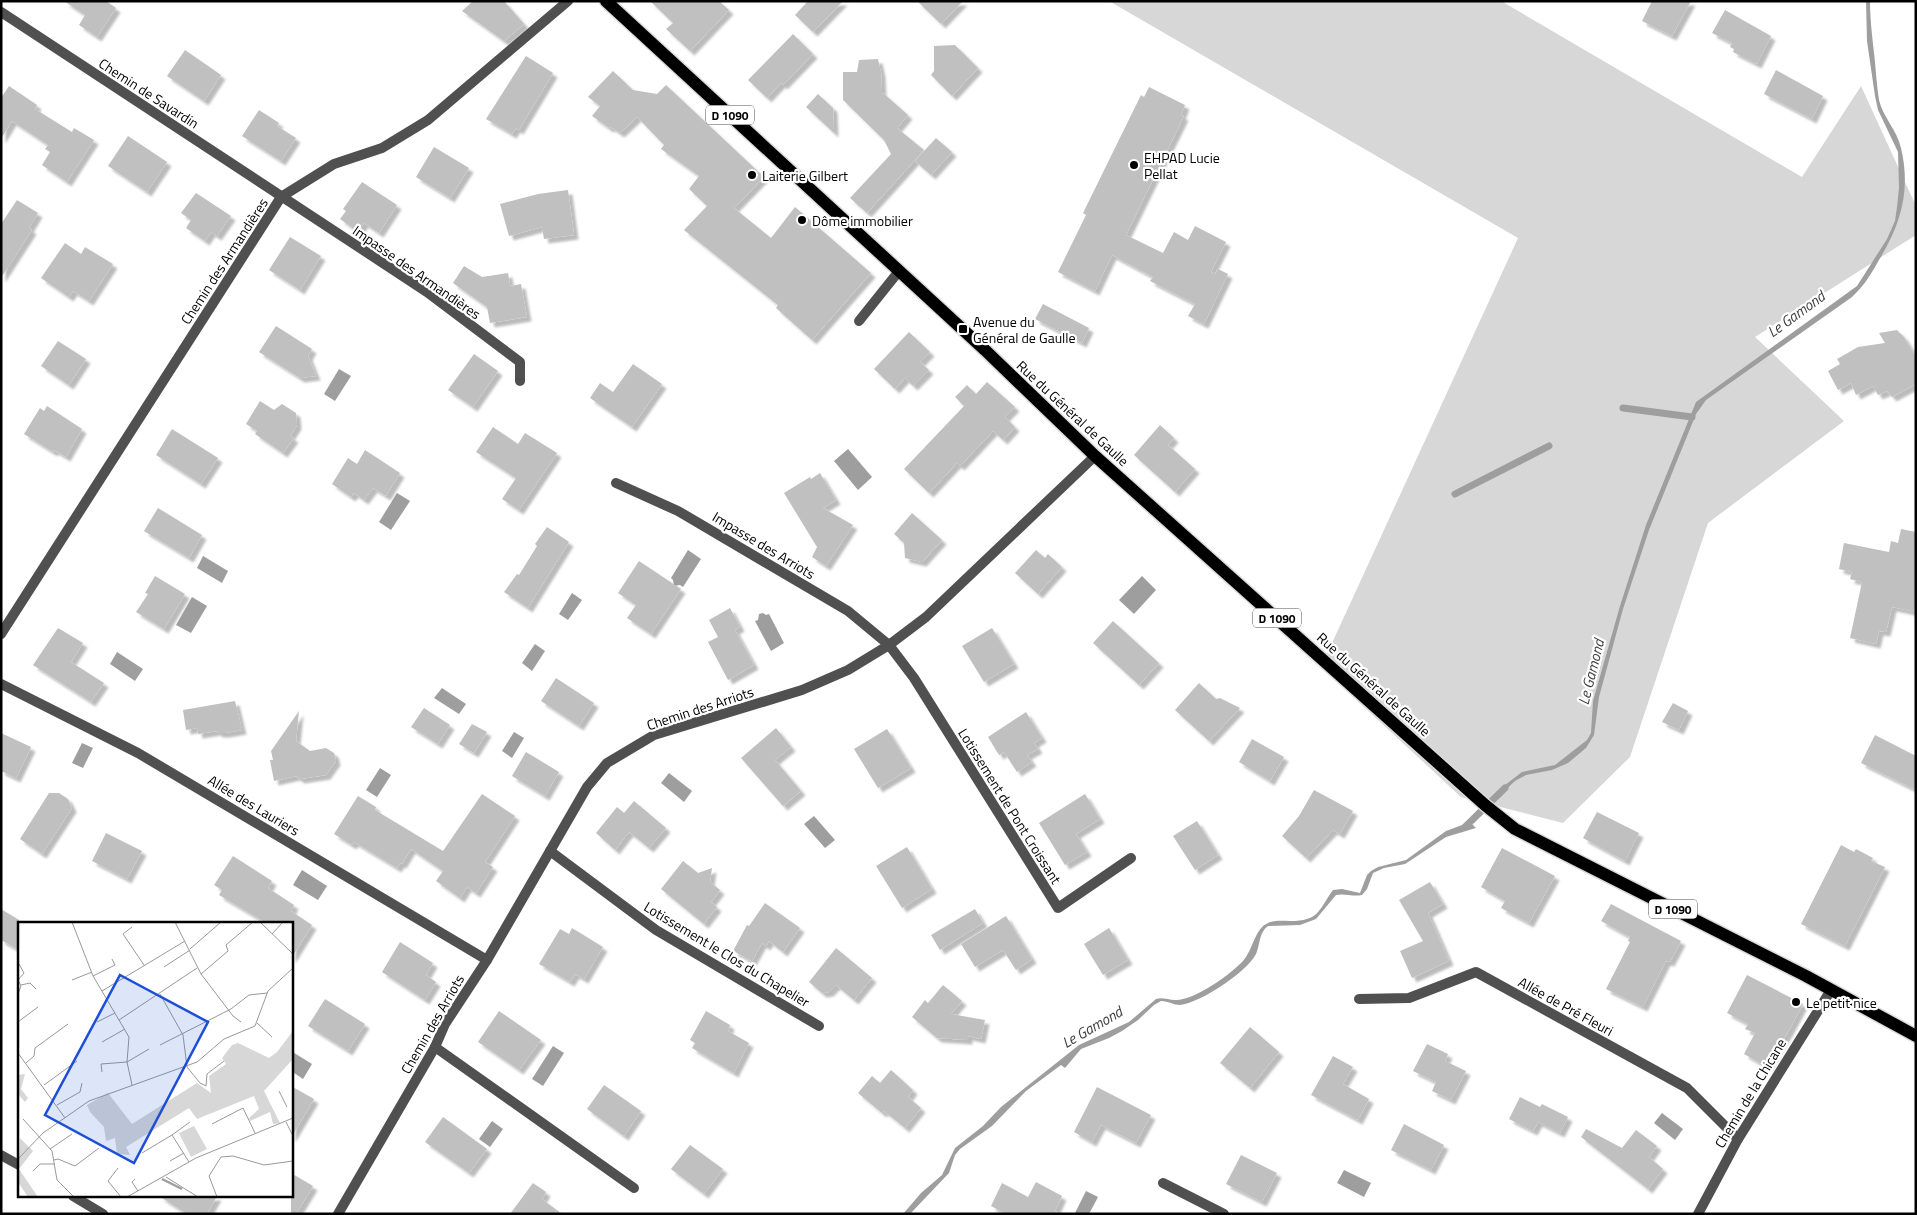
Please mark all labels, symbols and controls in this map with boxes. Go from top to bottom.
street label: Chemin de Savardin [95,53,203,133]
road number: D 1090 [706,106,754,124]
place label: EHPAD Lucie Pellat [1144,147,1220,184]
marker: EHPAD Lucie Pellat [1128,159,1140,171]
place label: Laiterie Gilbert [762,165,848,186]
marker: Laiterie Gilbert [746,169,758,181]
street label: Chemin des Armandières [175,194,273,328]
place label: Dôme immobilier [812,210,913,231]
marker: Dôme immobilier [796,214,808,226]
street label: Impasse des Armandières [349,220,485,324]
water label: Le Gamond [1762,284,1831,343]
place label: Avenue du Général de Gaulle [973,311,1076,348]
marker: Avenue du Général de Gaulle [957,323,969,335]
street label: Rue du Général de Gaulle [1012,355,1134,471]
street label: Impasse des Arriots [709,506,819,584]
road number: D 1090 [1253,608,1301,628]
street label: Rue du Général de Gaulle [1312,627,1436,741]
water label: Le Gamond [1572,635,1611,707]
street label: Chemin des Arriots [644,681,756,735]
street label: Lotissement de Pont Croissant [953,724,1067,888]
street label: Allée des Lauriers [204,769,304,841]
street label: Lotissement le Clos du Chapelier [640,896,814,1012]
road number: D 1090 [1649,900,1697,919]
inset map [18,922,292,1198]
street label: Chemin des Arriots [395,970,469,1078]
street label: Allée de Pré Fleuri [1515,971,1617,1041]
place label: Le petit nice [1806,992,1877,1013]
marker: Le petit nice [1790,996,1802,1008]
water label: Le Gamond [1057,1000,1128,1054]
street label: Chemin de la Chicane [1709,1034,1791,1152]

